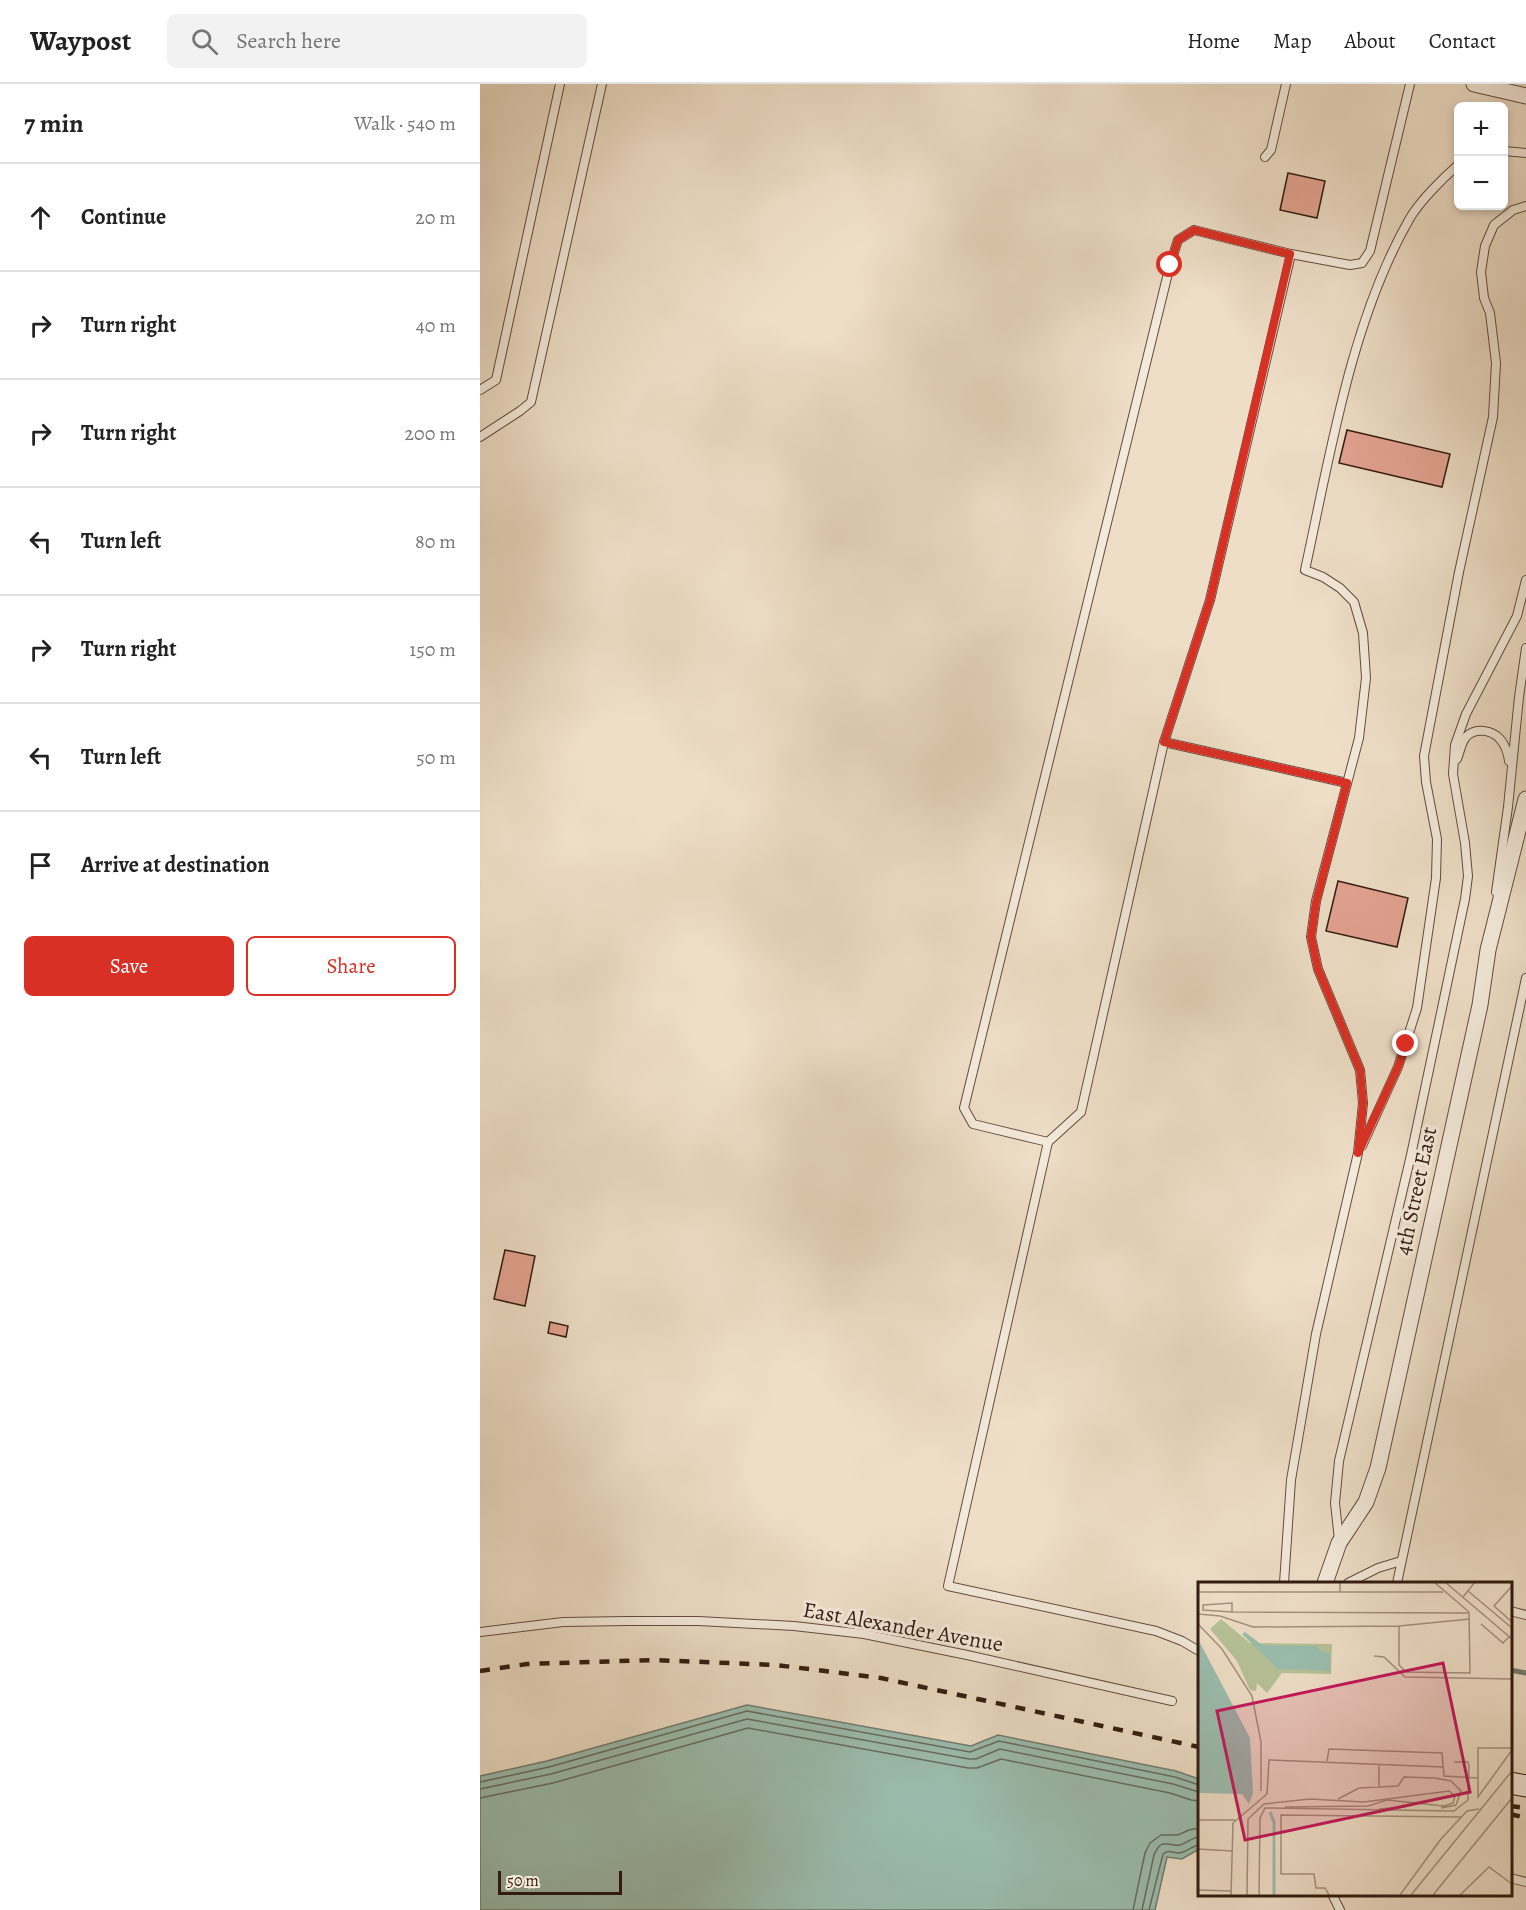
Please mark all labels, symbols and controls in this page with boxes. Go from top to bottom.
search box [167,14,587,68]
text: Waypost [30,22,131,60]
icon: search [188,25,221,58]
text: Search here [236,26,341,56]
text: Home [1187,27,1240,55]
text: Map [1273,27,1311,55]
text: About [1344,27,1396,55]
text: Contact [1429,27,1496,55]
map controls [1454,102,1508,210]
button: + [1454,102,1508,156]
text: 7 min [24,106,84,141]
text: Walk · 540 m [354,110,456,137]
button: − [1454,156,1508,210]
icon: ahead [24,201,57,234]
text: Continue [81,202,166,232]
text: 20 m [415,204,456,231]
route start [1156,251,1182,277]
icon: right [24,309,57,342]
text: Turn right [81,310,177,340]
text: 40 m [416,312,456,339]
icon: right [24,417,57,450]
text: Turn right [81,418,177,448]
text: 200 m [405,420,456,447]
icon: left [24,525,57,558]
text: Turn left [81,526,161,556]
text: 80 m [415,528,456,555]
icon: right [24,633,57,666]
text: Turn right [81,634,177,664]
text: 150 m [409,636,456,663]
icon: left [24,741,57,774]
text: Turn left [81,742,161,772]
text: 50 m [416,744,456,771]
icon: arrive [24,849,57,882]
text: Arrive at destination [81,850,270,880]
button: Save [24,936,234,996]
button: Share [246,936,456,996]
route end [1392,1030,1418,1056]
street label: 4th Street East [1388,1124,1444,1258]
inset map [1198,1582,1511,1895]
street label: East Alexander Avenue [801,1595,1005,1659]
scale bar [498,1868,622,1896]
text: 50 m [507,1870,539,1892]

